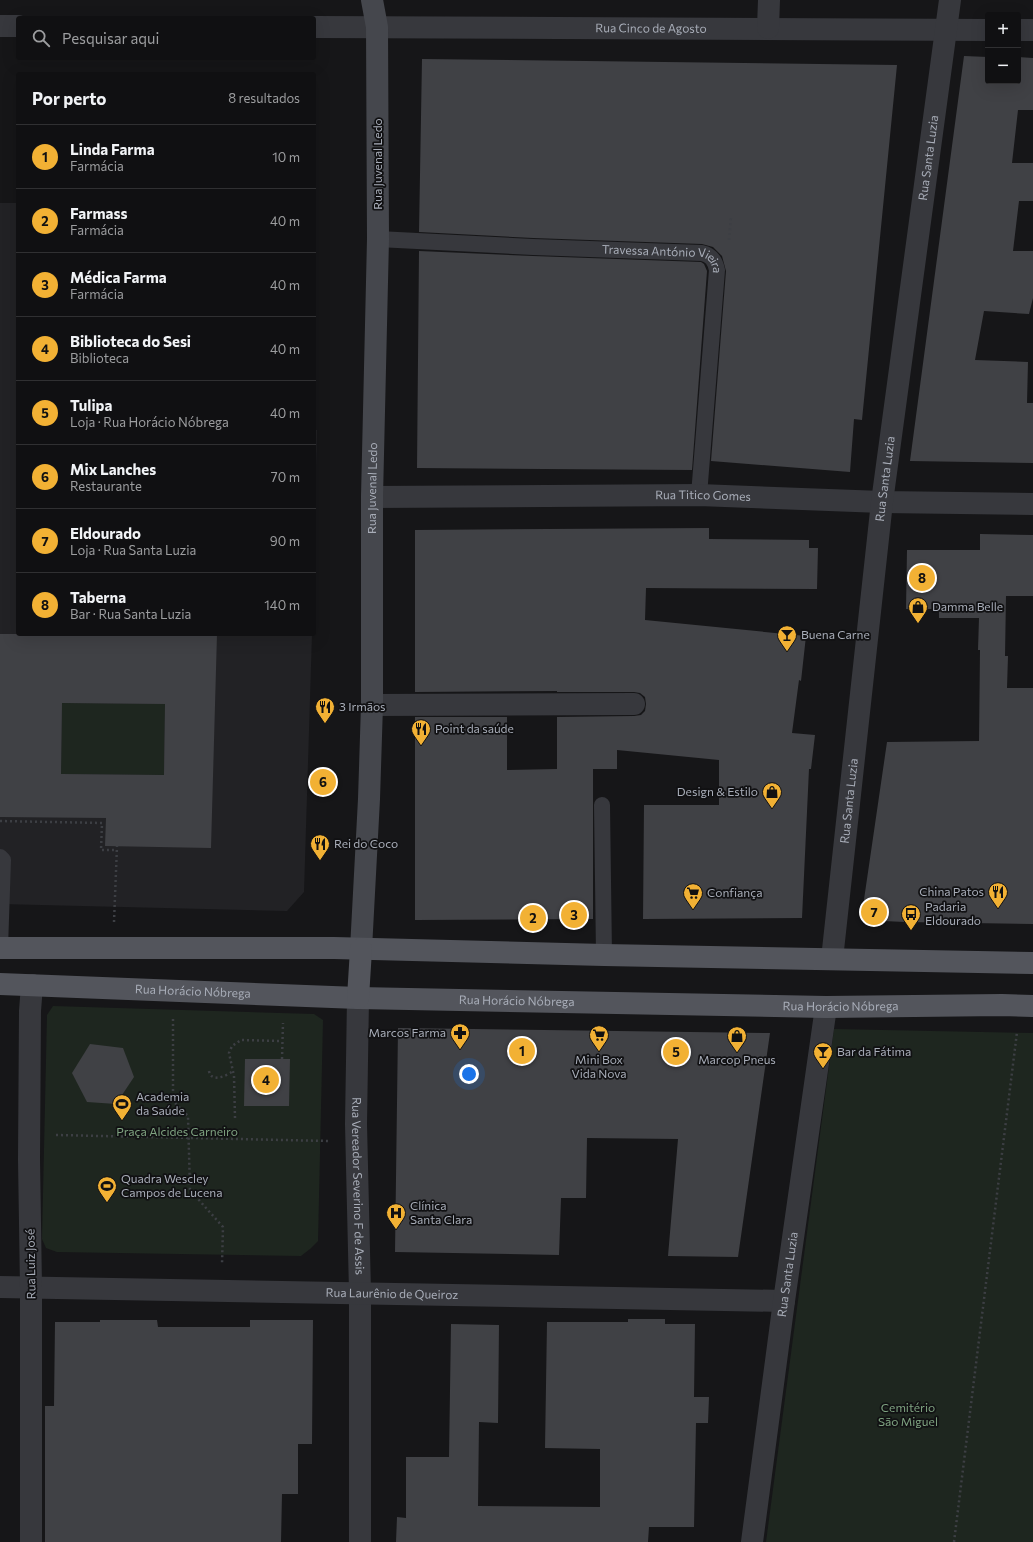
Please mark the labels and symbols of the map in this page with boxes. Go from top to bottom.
street label: Rua Cinco de Agosto [595,20,707,35]
street label: Rua Santa Luzia [915,114,940,201]
street label: Rua Juvenal Ledo [370,118,385,210]
street label: Travessa António Vieira [602,241,725,274]
street label: Rua Santa Luzia [872,435,897,522]
street label: Rua Juvenal Ledo [364,442,379,534]
street label: Rua Titico Gomes [655,487,751,503]
pin: 8 [909,563,935,593]
shop icon: Damma Belle [907,596,929,624]
place label: Damma Belle [932,599,1003,613]
bar icon: Buena Carne [776,624,798,652]
place label: Buena Carne [801,627,870,641]
restaurant icon: 3 Irmãos [314,696,336,724]
place label: 3 Irmãos [339,699,386,713]
restaurant icon: Point da saúde [410,718,432,746]
place label: Point da saúde [435,721,514,735]
street label: Rua Santa Luzia [837,757,860,844]
pin: 6 [310,767,336,797]
shop icon: Design & Estilo [761,781,783,809]
place label: Design & Estilo [677,784,758,798]
restaurant icon: Rei do Coco [309,833,331,861]
place label: Rei do Coco [334,836,398,850]
restaurant icon: China Patos [987,881,1009,909]
supermarket icon: Confiança [682,882,704,910]
place label: China Patos [919,884,984,898]
place label: Confiança [707,885,762,899]
pin: 7 [861,897,887,927]
place label: Padaria Eldourado [925,899,981,927]
pin: 3 [561,900,587,930]
pin: 2 [520,903,546,933]
bus stop icon: Padaria Eldourado [900,903,922,931]
street label: Rua Horácio Nóbrega [135,981,251,1000]
street label: Rua Horácio Nóbrega [459,992,575,1008]
street label: Rua Horácio Nóbrega [783,998,899,1013]
pharmacy icon: Marcos Farma [449,1022,471,1050]
supermarket icon: Mini Box Vida Nova [588,1024,610,1052]
place label: Marcos Farma [369,1025,446,1039]
shop icon: Marcop Pneus [726,1025,748,1053]
pin: 1 [509,1036,535,1066]
pin: 5 [663,1037,689,1067]
bar icon: Bar da Fátima [812,1041,834,1069]
place label: Bar da Fátima [837,1044,911,1058]
place label: Mini Box Vida Nova [571,1052,627,1080]
place label: Marcop Pneus [698,1052,776,1066]
your location [459,1064,479,1084]
pin: 4 [253,1065,279,1095]
place label: Academia da Saúde [136,1089,189,1117]
sports icon: Academia da Saúde [111,1093,133,1121]
street label: Rua Vereador Severino F de Assis [350,1097,368,1275]
park label: Praça Alcides Carneiro [116,1124,238,1138]
place label: Quadra Wescley Campos de Lucena [121,1171,222,1199]
sports icon: Quadra Wescley Campos de Lucena [96,1175,118,1203]
place label: Clínica Santa Clara [410,1198,472,1226]
hospital icon: Clínica Santa Clara [385,1202,407,1230]
street label: Rua Luiz José [22,1229,39,1299]
street label: Rua Santa Luzia [774,1231,800,1318]
street label: Rua Laurênio de Queiroz [325,1285,459,1301]
park label: Cemitério São Miguel [878,1400,938,1428]

